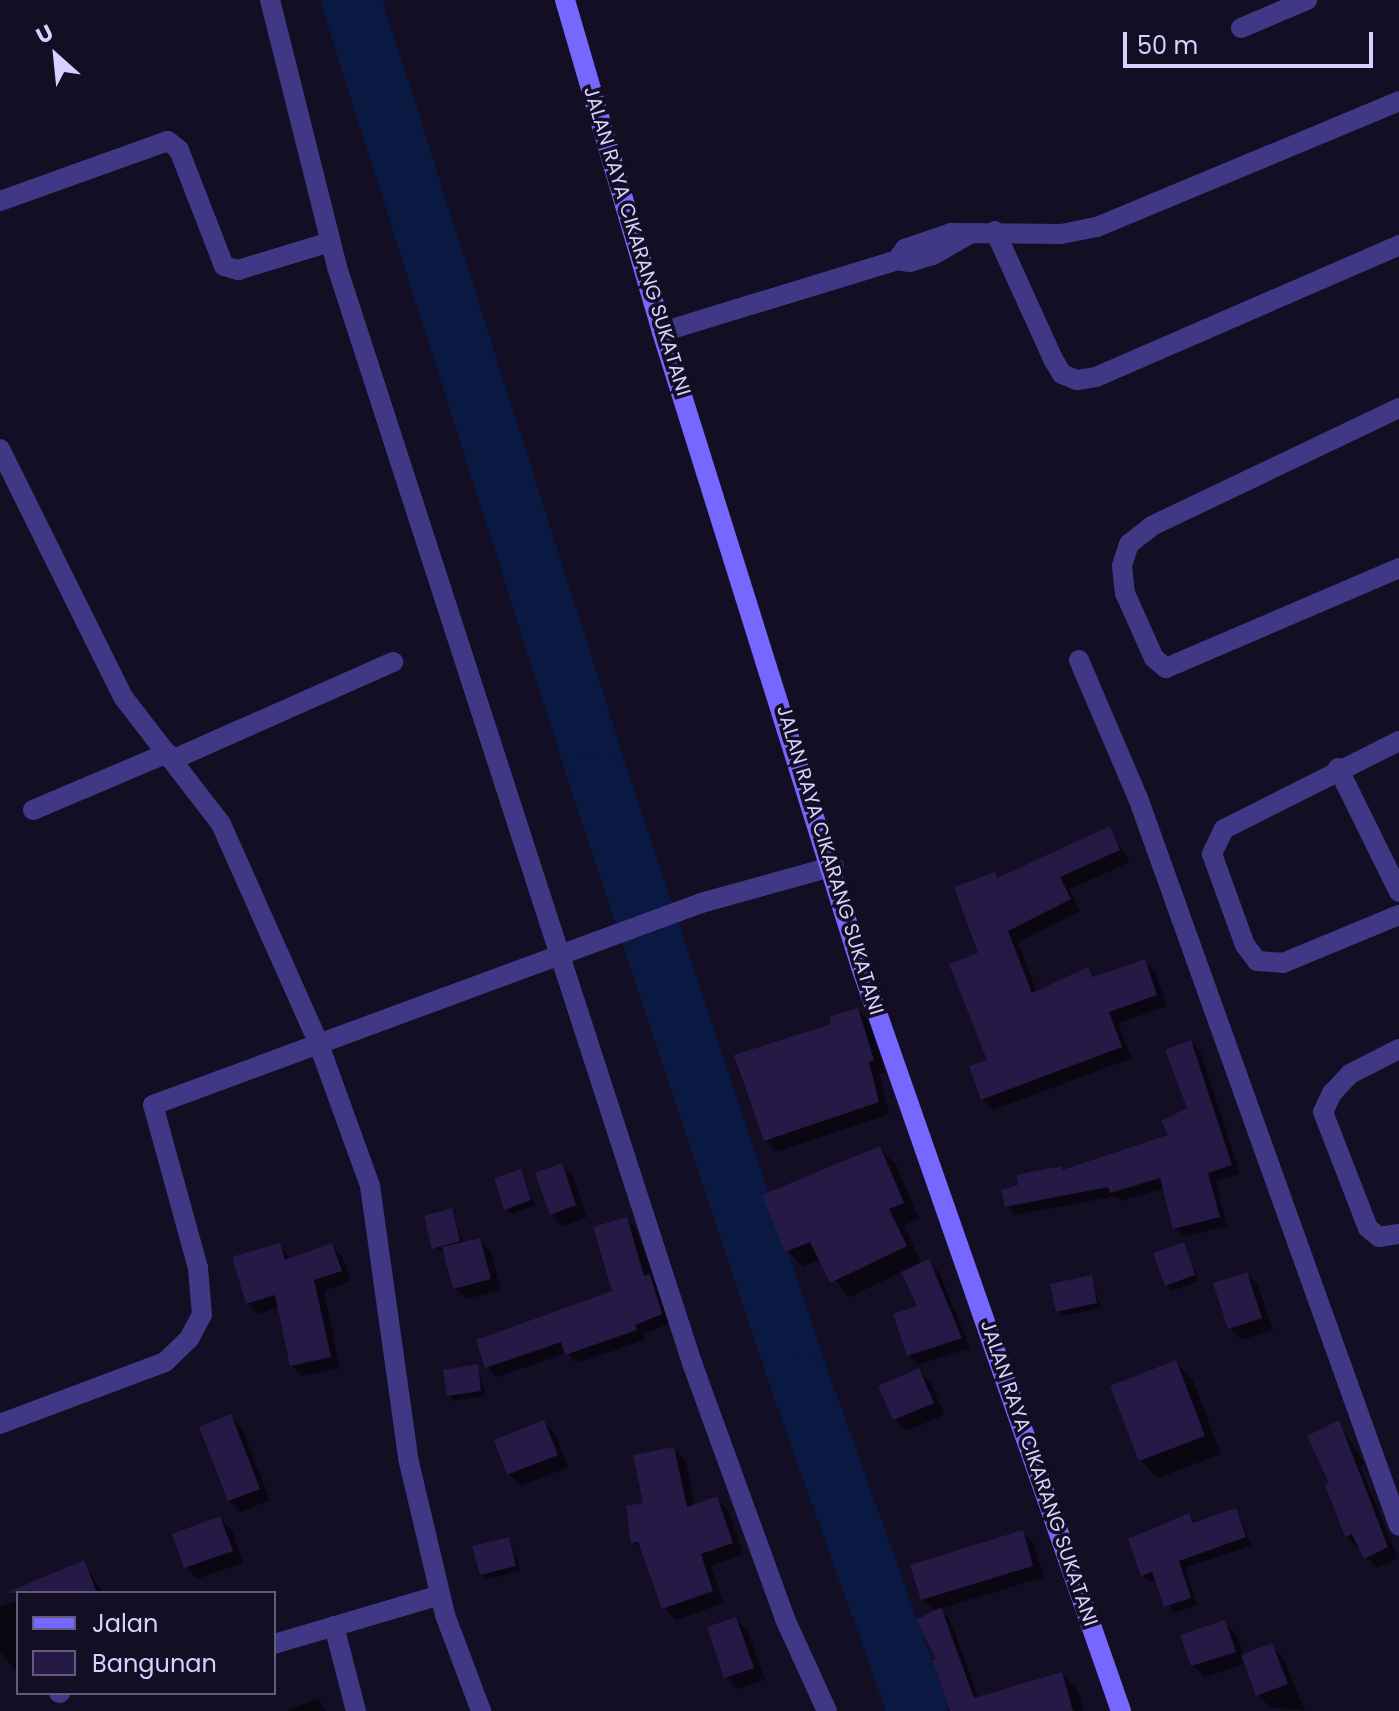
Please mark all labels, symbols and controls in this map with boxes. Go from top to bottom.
north arrow [16,16,96,96]
scale bar [1127,16,1377,66]
text: U [31,17,59,52]
text: 50 m [1137,29,1198,62]
street label: JALAN RAYA CIKARANG SUKATANI [578,83,696,399]
street label: JALAN RAYA CIKARANG SUKATANI [771,702,889,1018]
street label: JALAN RAYA CIKARANG SUKATANI [975,1317,1103,1629]
legend [16,1591,276,1695]
text: Jalan [92,1607,158,1640]
text: Bangunan [92,1647,217,1680]

